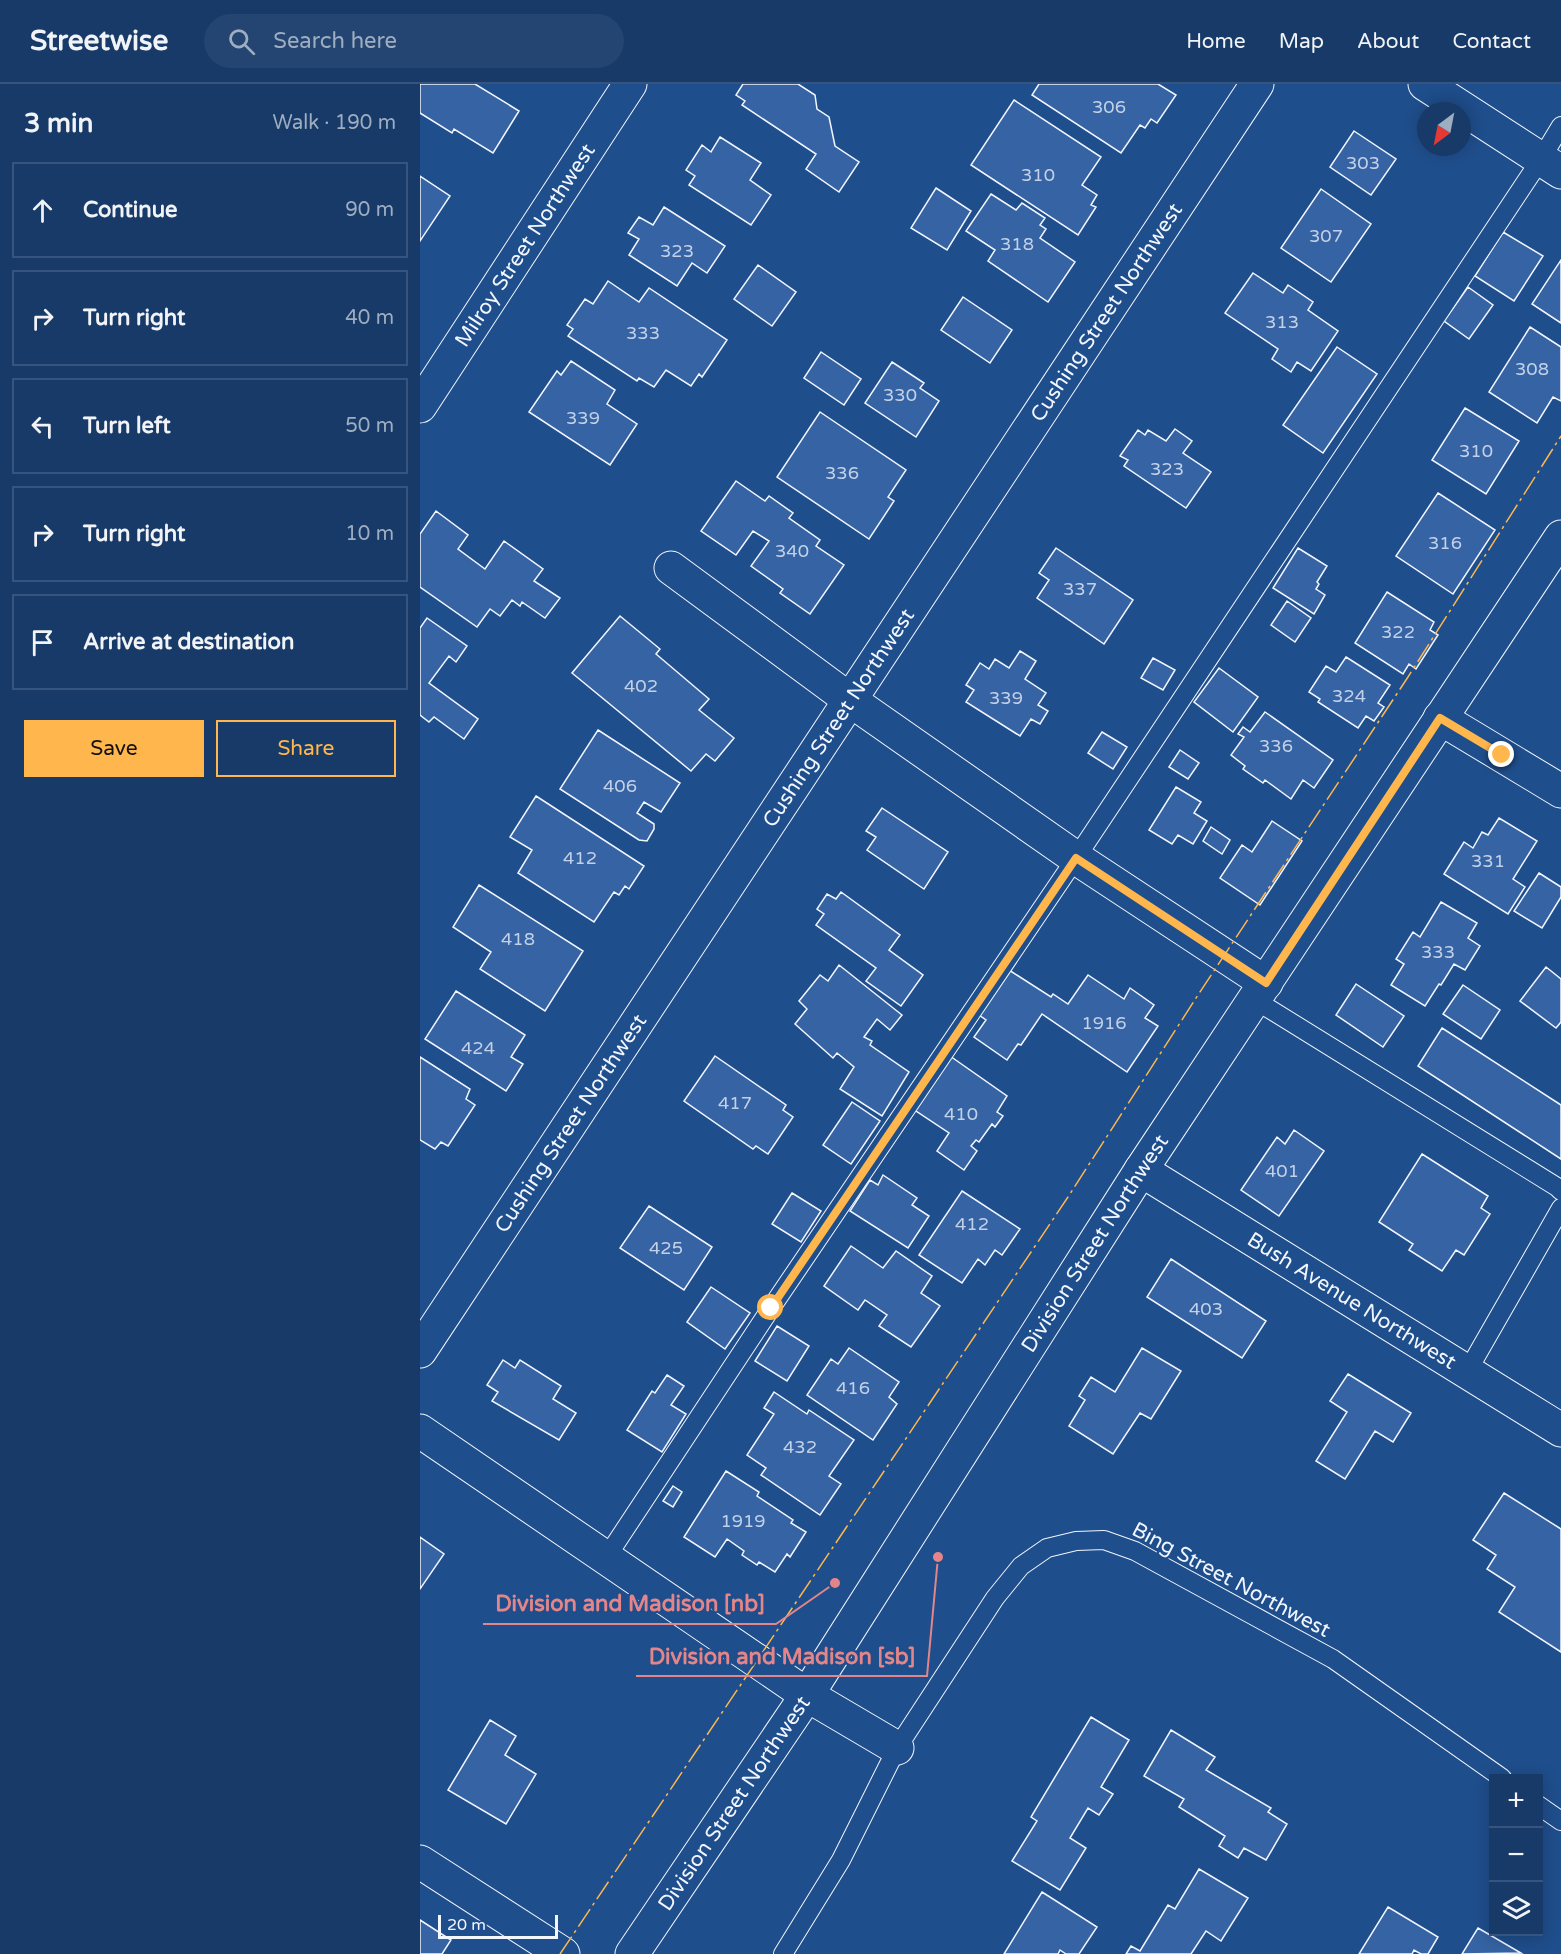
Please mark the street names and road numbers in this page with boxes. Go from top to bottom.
street label: Milroy Street Northwest [450,139,600,352]
street label: Cushing Street Northwest [1025,198,1187,426]
street label: Cushing Street Northwest [757,604,920,832]
street label: Cushing Street Northwest [489,1009,652,1237]
street label: Division Street Northwest [1016,1130,1174,1357]
street label: Bush Avenue Northwest [1243,1227,1461,1375]
street label: Bing Street Northwest [1128,1517,1334,1643]
street label: Division Street Northwest [653,1691,815,1915]

